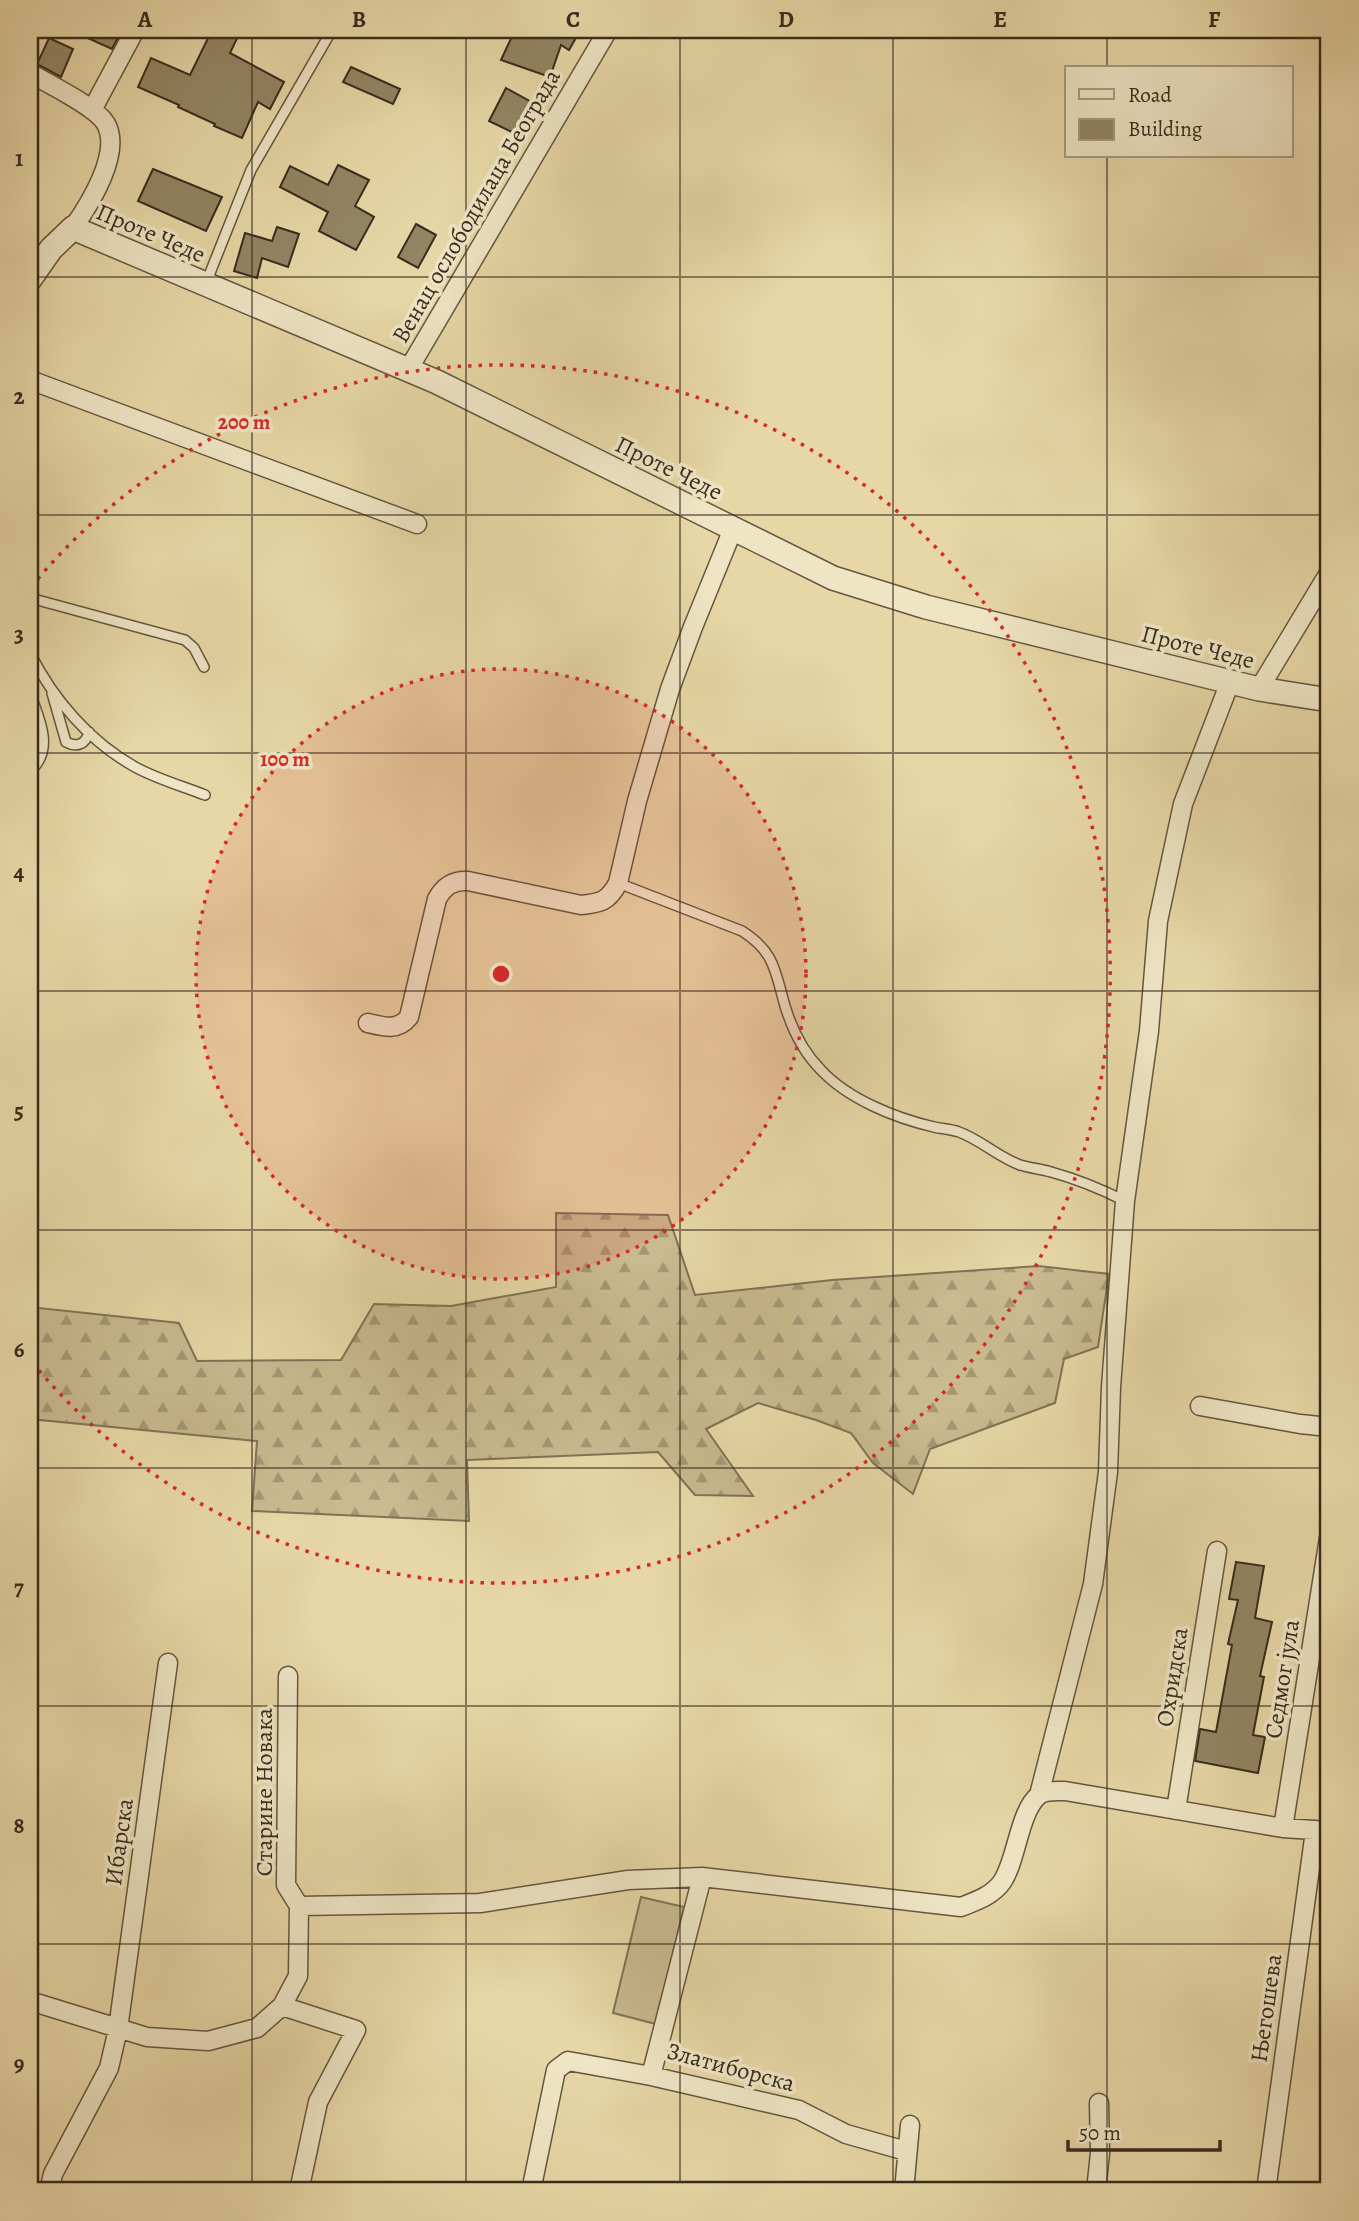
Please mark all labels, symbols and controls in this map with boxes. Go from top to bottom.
text: A [137,4,153,35]
text: B [352,4,366,35]
text: C [566,4,580,35]
text: D [778,4,794,35]
text: E [993,4,1007,35]
text: F [1208,4,1221,35]
street label: Венац ослободилаца Београда [384,63,568,349]
legend [1065,66,1292,158]
text: Road [1128,81,1172,109]
text: Building [1128,115,1203,143]
text: 1 [15,143,23,174]
street label: Проте Чеде [91,196,211,270]
text: 2 [13,381,25,412]
text: 200 m [218,408,271,436]
street label: Проте Чеде [610,428,728,508]
street label: Проте Чеде [1138,617,1258,677]
text: 3 [14,619,24,650]
text: 100 m [260,745,310,773]
text: 4 [14,857,25,888]
centre of rings [489,962,513,986]
text: 5 [14,1095,24,1126]
text: 6 [14,1334,25,1365]
text: 7 [14,1572,24,1603]
street label: Седмог јула [1257,1617,1307,1741]
street label: Охридска [1148,1625,1196,1729]
street label: Старине Новака [248,1708,280,1876]
street label: Ибарска [97,1796,141,1888]
text: 8 [13,1810,25,1841]
street label: Његошева [1243,1952,1289,2064]
street label: Златиборска [664,2035,798,2099]
text: 9 [14,2048,24,2079]
scale bar [1068,2109,1221,2153]
text: 50 m [1079,2119,1121,2147]

